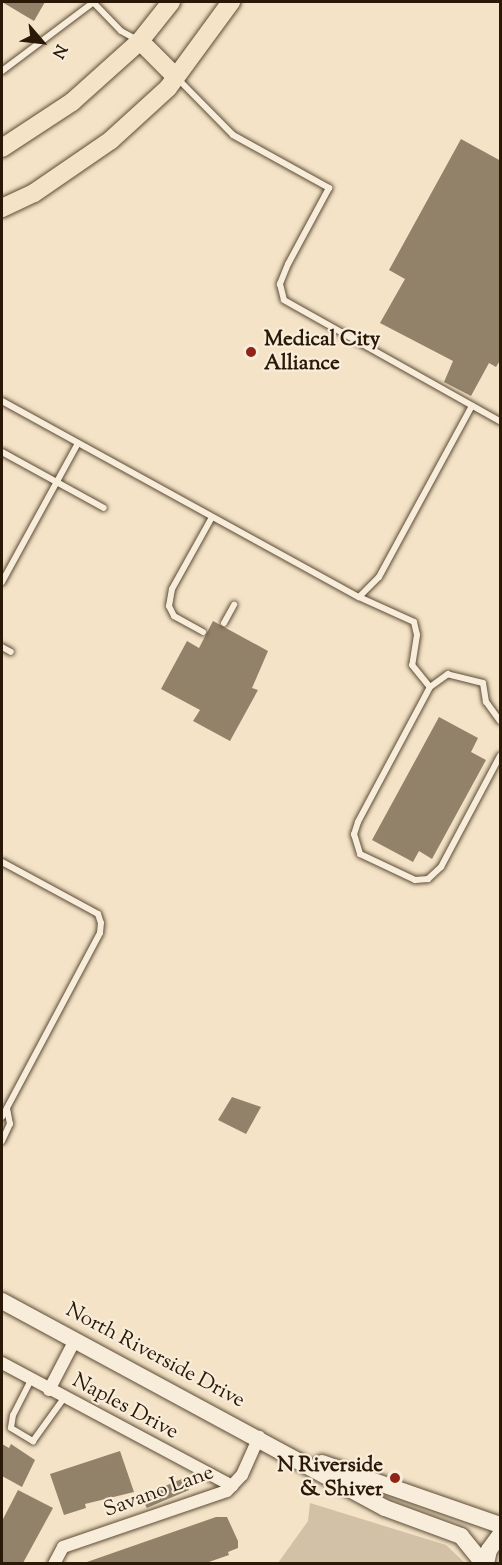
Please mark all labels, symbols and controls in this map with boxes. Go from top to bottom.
north arrow [12,12,72,72]
text: N [45,40,71,62]
place label: Medical City Alliance [264,327,380,377]
marker: Medical City Alliance [242,343,260,361]
street label: North Riverside Drive [61,1298,249,1414]
street label: Naples Drive [68,1369,182,1445]
place label: N Riverside & Shiver [277,1453,383,1503]
street label: Savano Lane [101,1460,217,1524]
marker: N Riverside & Shiver [388,1471,402,1485]

